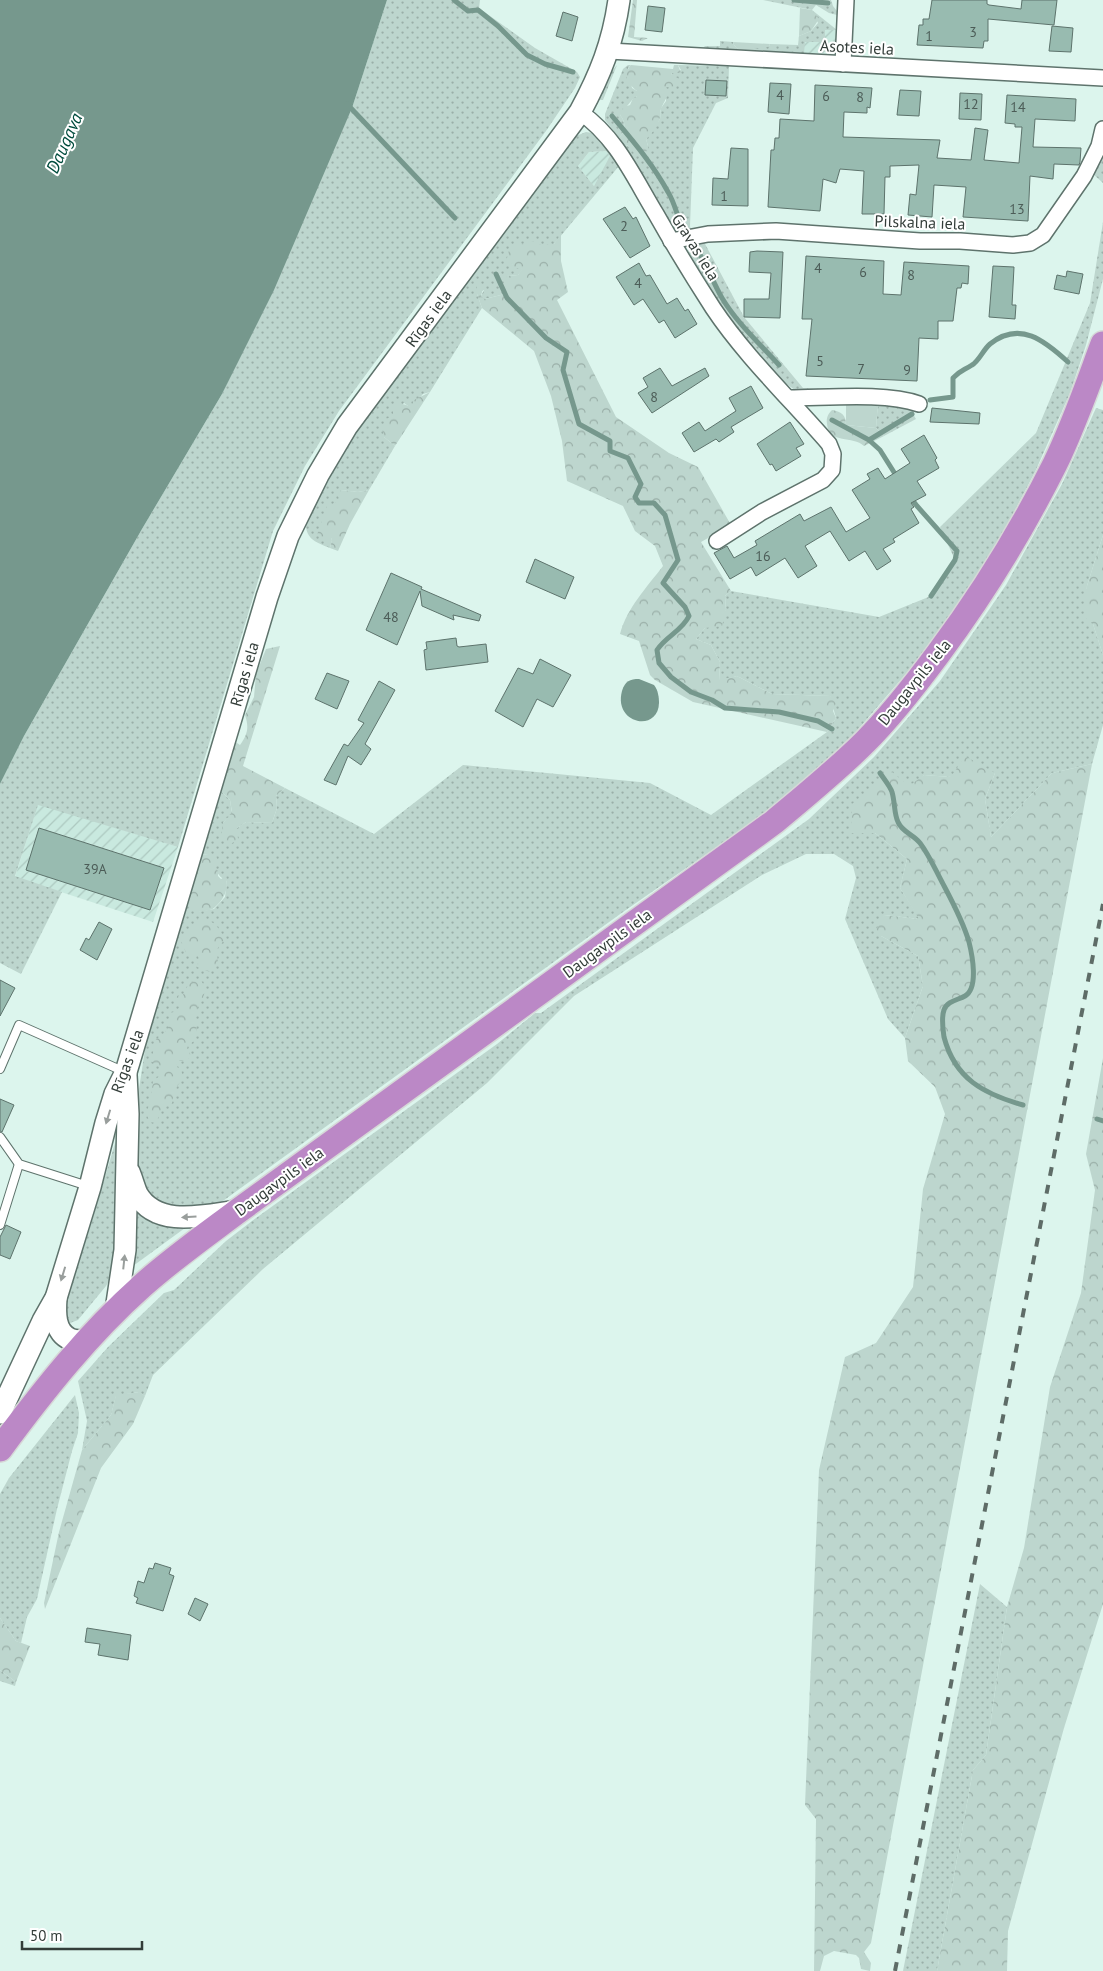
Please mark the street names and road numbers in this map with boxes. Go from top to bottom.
street label: Asotes iela [819,35,895,59]
street label: Gravas iela [668,210,724,284]
street label: Pilskalna iela [874,210,966,234]
street label: Rīgas iela [400,285,456,351]
street label: Daugavpils iela [873,635,955,729]
street label: Rīgas iela [225,639,263,709]
street label: Daugavpils iela [559,904,655,982]
street label: Rīgas iela [106,1026,148,1096]
street label: Daugavpils iela [231,1142,327,1220]

